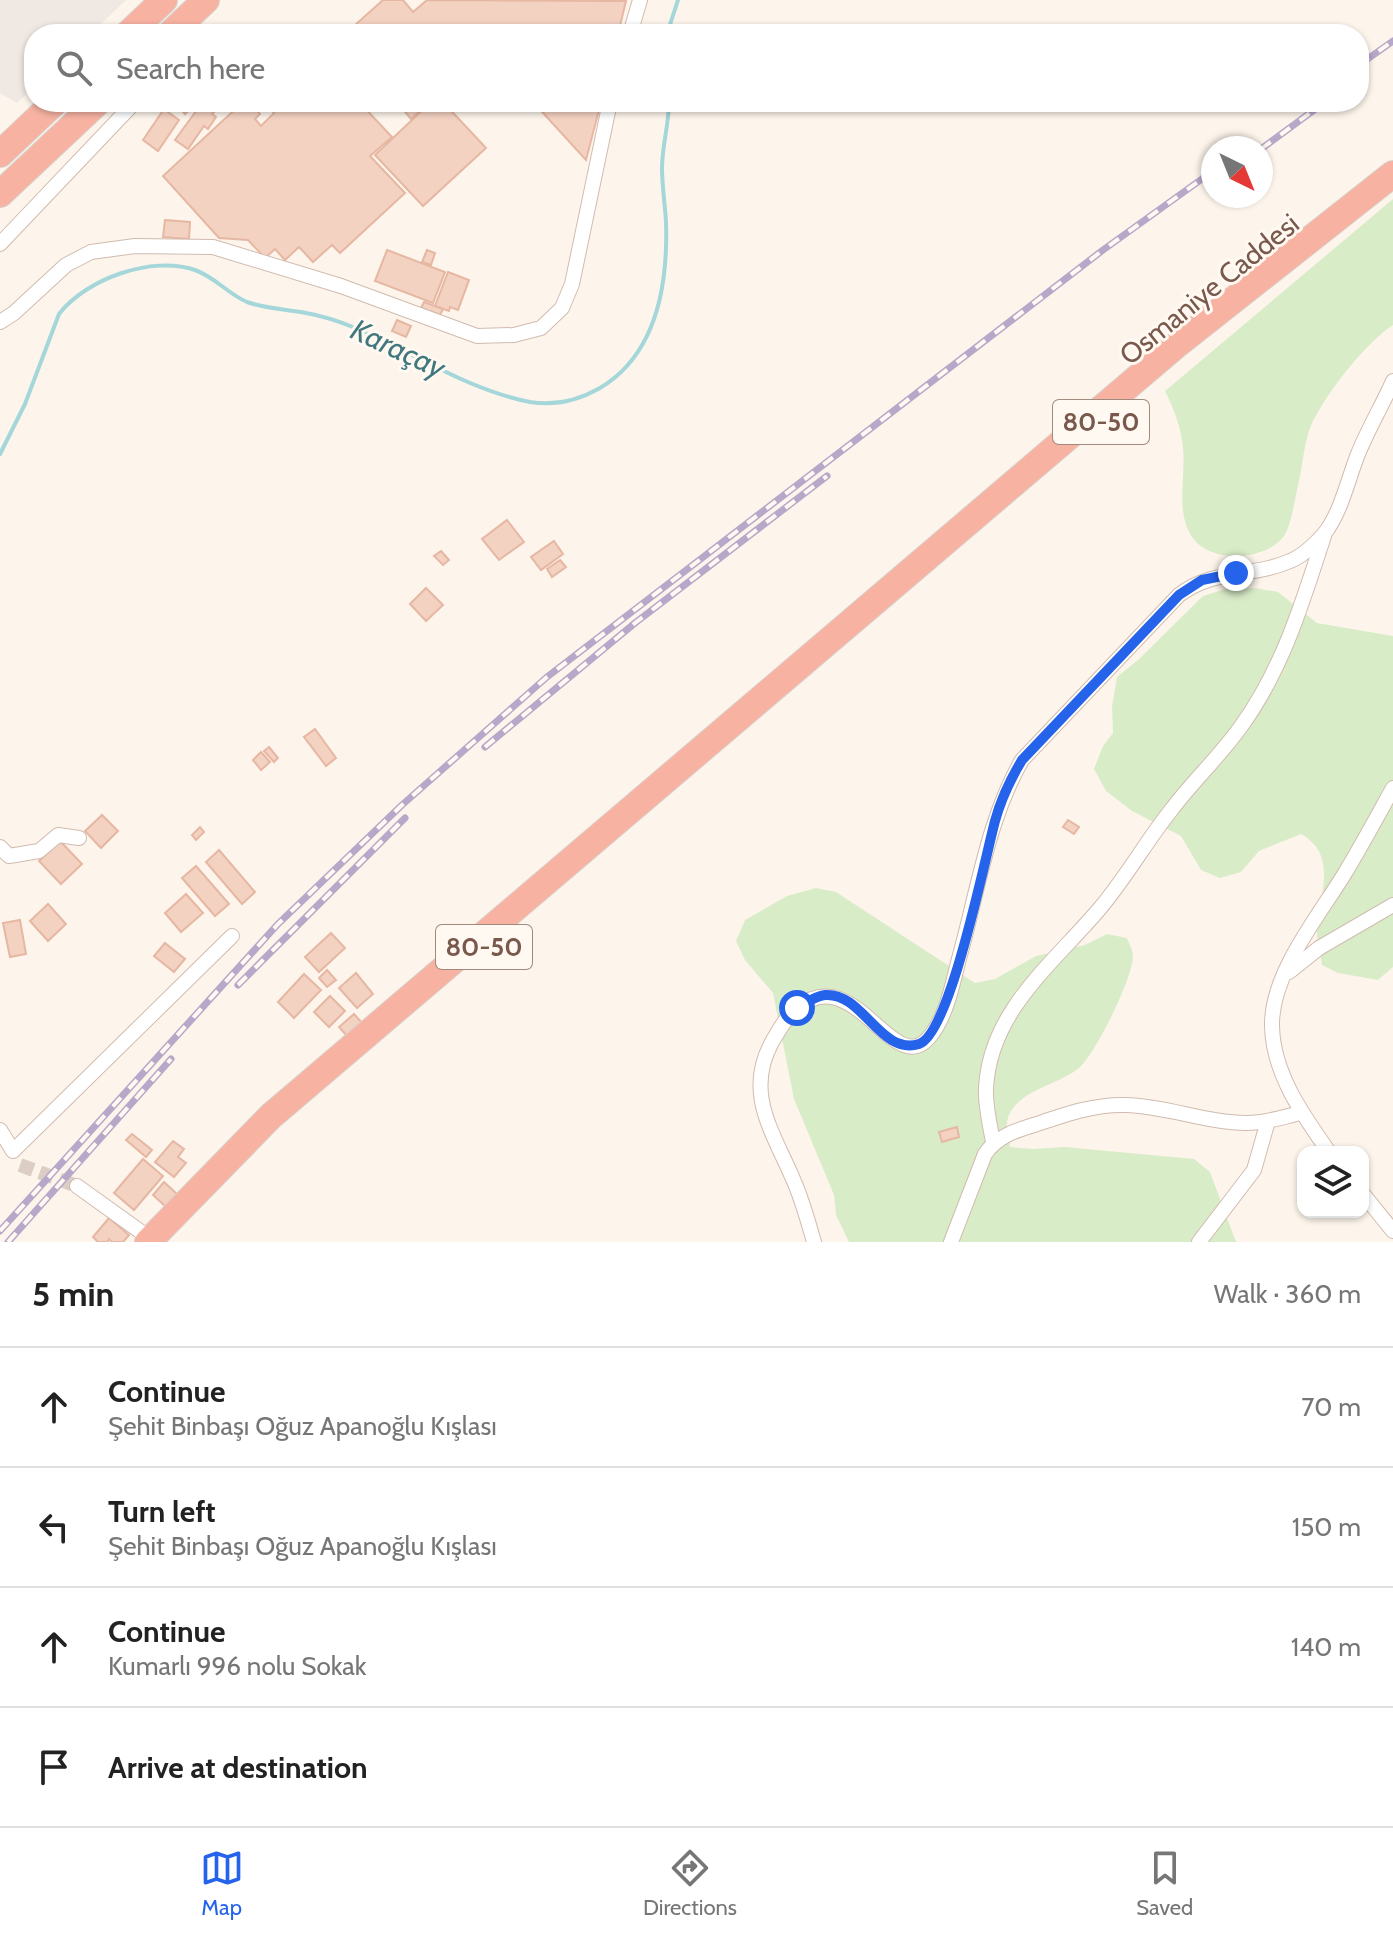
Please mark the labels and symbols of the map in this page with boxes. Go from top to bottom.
north arrow [1201,136,1273,208]
street label: Osmaniye Caddesi [1113,206,1305,372]
water label: Karaçay [345,311,452,387]
road number: 80-50 [1053,400,1149,444]
route end [1218,555,1254,591]
road number: 80-50 [436,925,532,969]
route start [779,990,815,1026]

